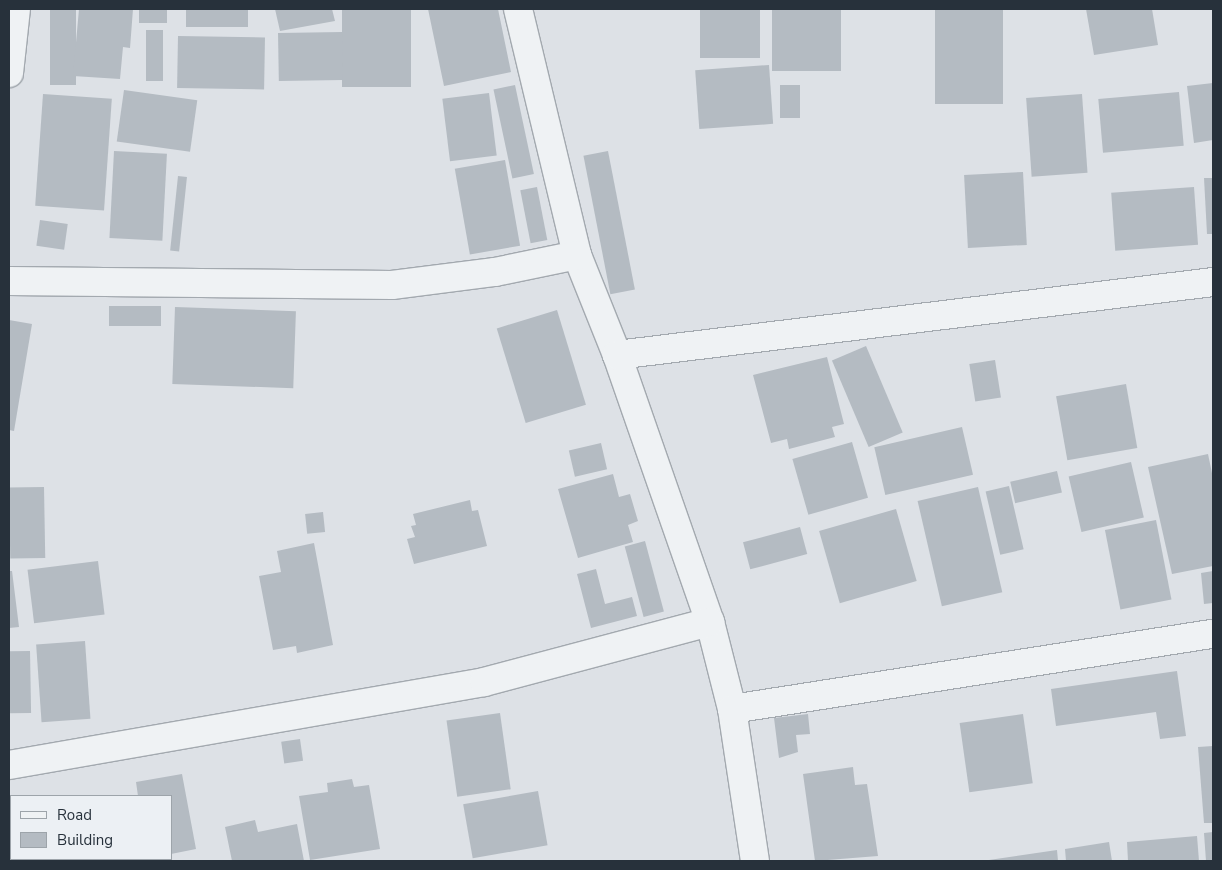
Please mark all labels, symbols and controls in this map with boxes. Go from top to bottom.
legend [10,795,172,860]
text: Road [57,805,92,825]
text: Building [57,830,113,850]

